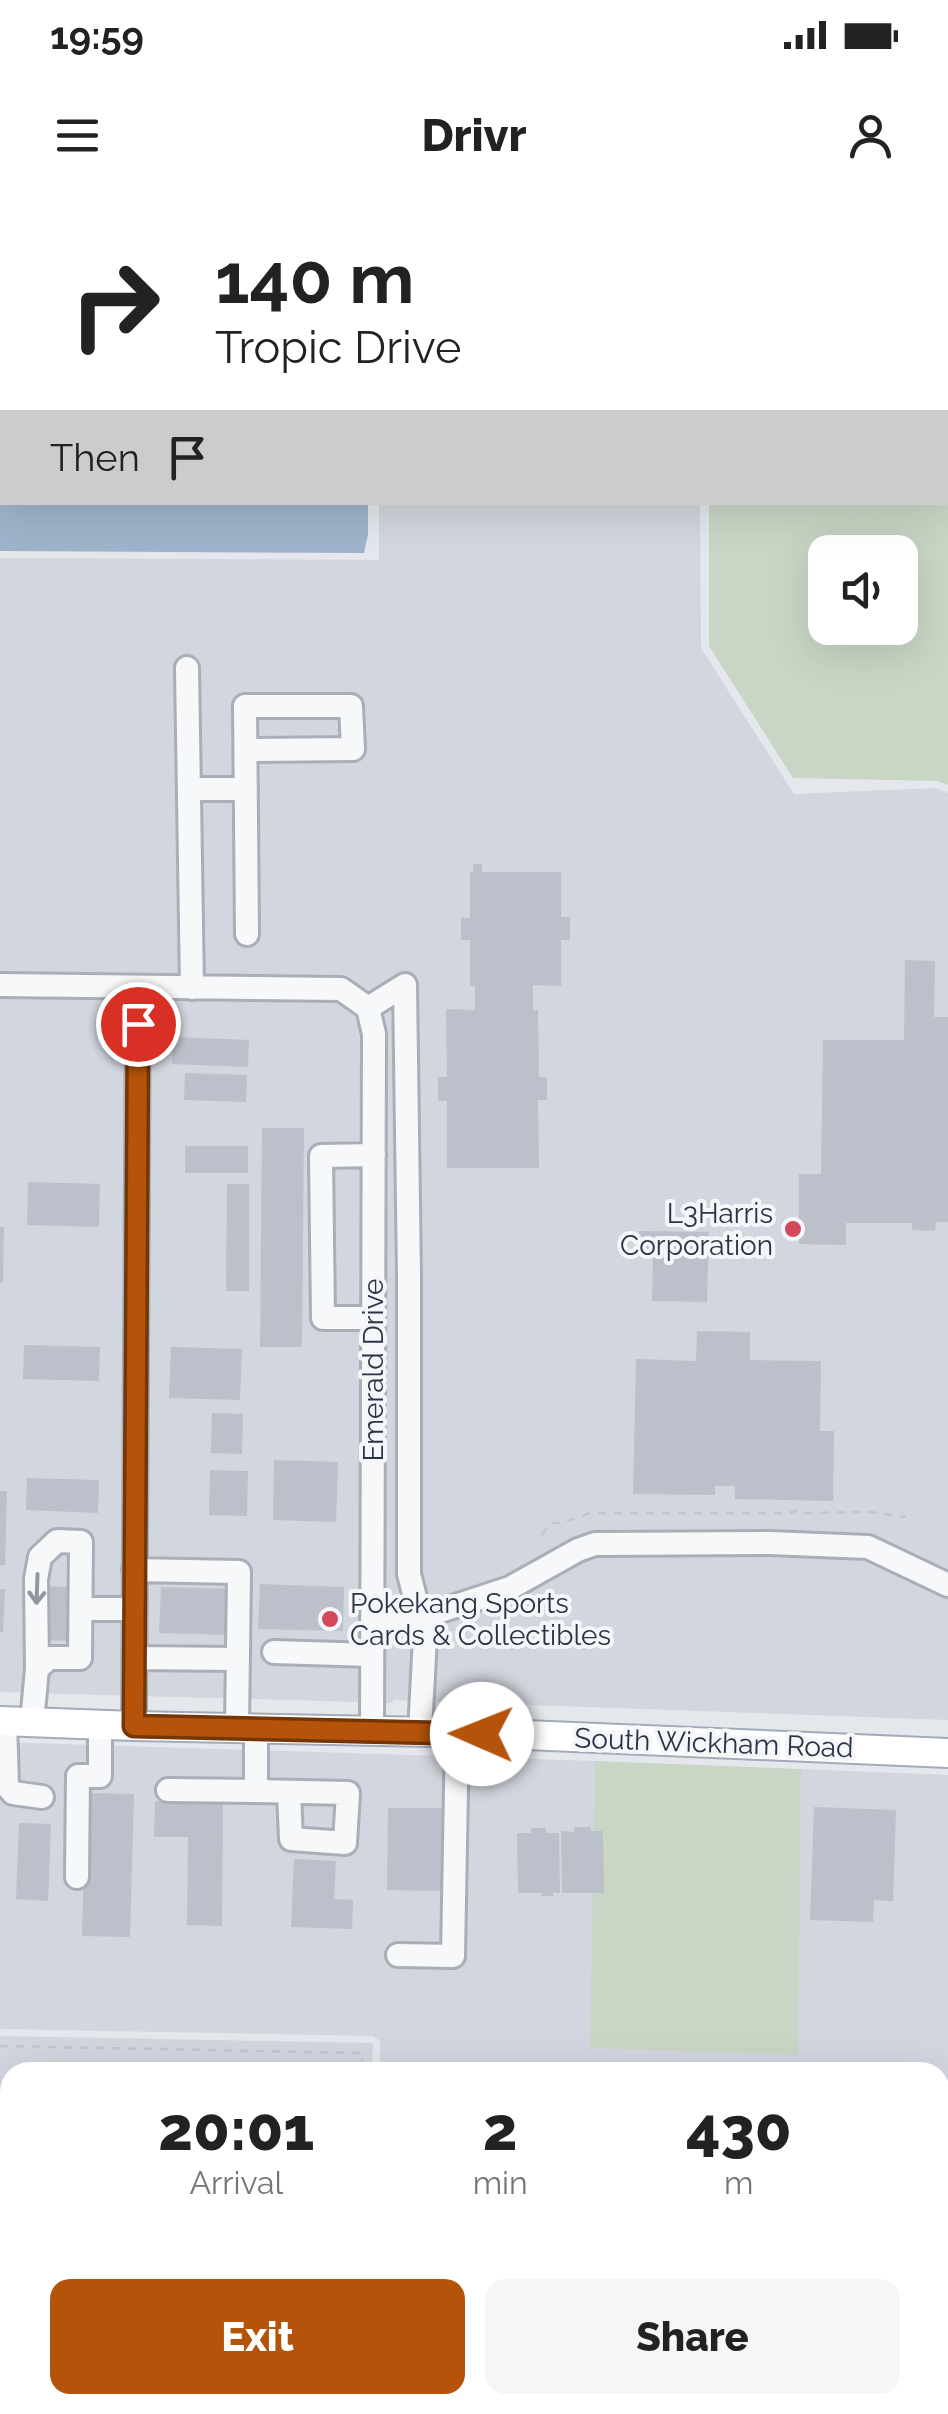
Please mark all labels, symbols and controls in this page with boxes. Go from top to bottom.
text: 19:59 [50,13,144,58]
icon: menu [50,108,105,163]
icon: person [843,108,898,163]
text: Drivr [421,109,527,162]
text: 140 m [215,237,415,319]
icon: right [50,240,180,370]
text: Tropic Drive [215,321,461,374]
icon: arrive [160,430,215,485]
text: Then [50,435,140,480]
map controls [808,535,918,645]
button: sound [808,535,918,645]
pin [96,982,181,1067]
icon: arrive [111,997,166,1052]
place label: L3Harris Corporation [620,1197,773,1262]
marker: L3Harris Corporation [782,1218,804,1240]
street label: Emerald Drive [357,1278,390,1462]
one-way arrow [27,1573,46,1605]
place label: Pokekang Sports Cards & Collectibles [350,1587,611,1652]
marker: Pokekang Sports Cards & Collectibles [319,1608,341,1630]
position arrow [430,1682,534,1786]
street label: South Wickham Road [574,1722,854,1764]
text: 20:01 [158,2094,314,2164]
text: 2 [483,2094,518,2164]
text: 430 [686,2094,792,2164]
text: Arrival [189,2164,283,2201]
text: min [473,2164,528,2201]
text: m [724,2164,754,2201]
button: Exit [50,2279,465,2394]
button: Share [485,2279,900,2394]

